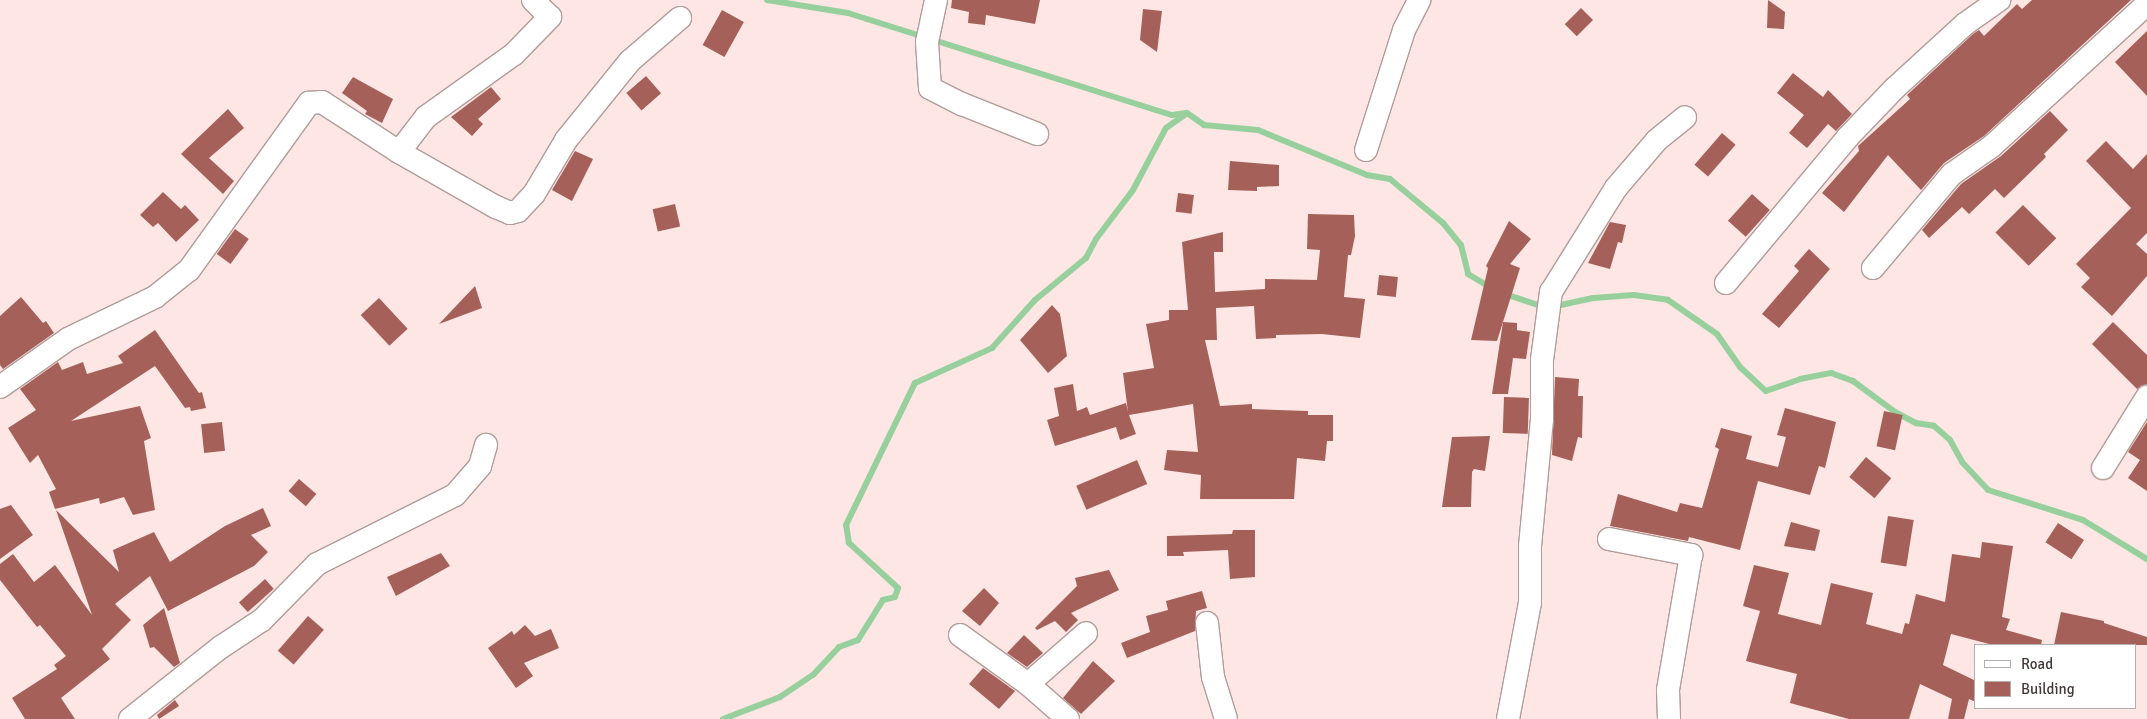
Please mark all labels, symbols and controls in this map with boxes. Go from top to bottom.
legend [1974,644,2137,709]
text: Road [2021,655,2053,673]
text: Building [2021,680,2075,698]

